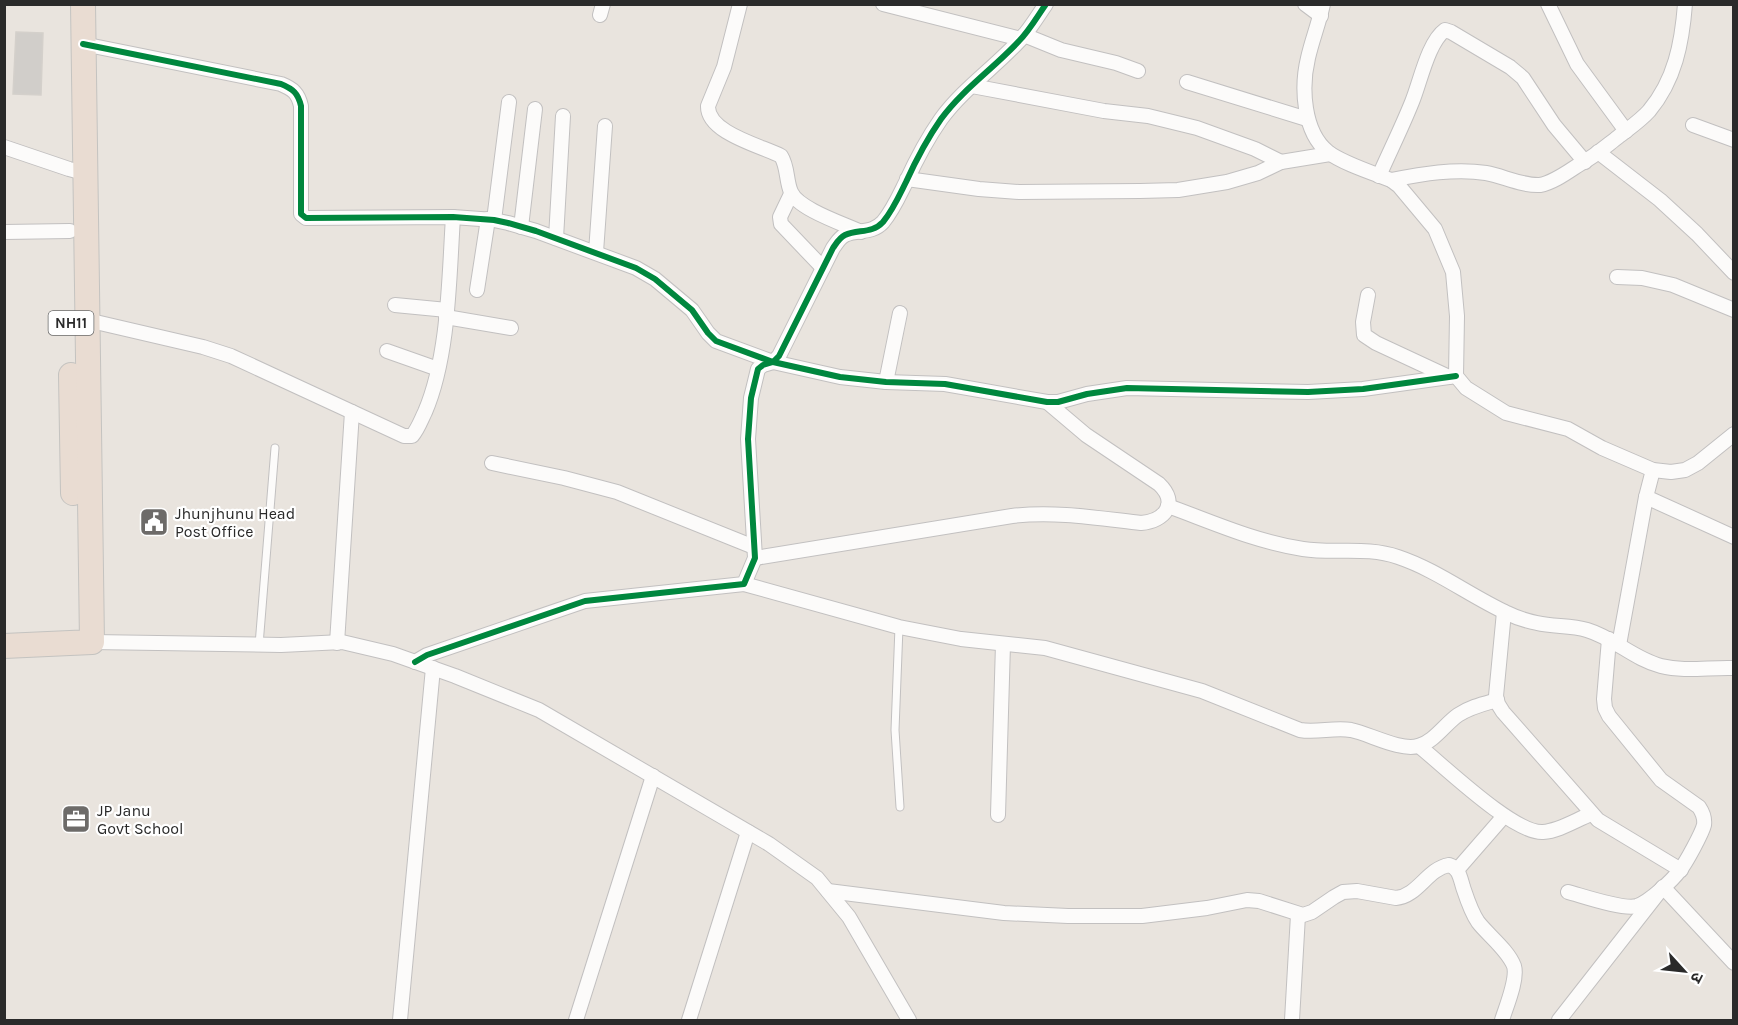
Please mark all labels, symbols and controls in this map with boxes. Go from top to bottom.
road number: NH11 [48,311,94,335]
place label: Jhunjhunu Head Post Office [175,504,295,541]
public building icon: Jhunjhunu Head Post Office [138,506,170,538]
place label: JP Janu Govt School [97,801,183,838]
office icon: JP Janu Govt School [60,803,92,835]
north arrow [1654,941,1714,1001]
text: उ [1686,969,1708,987]

